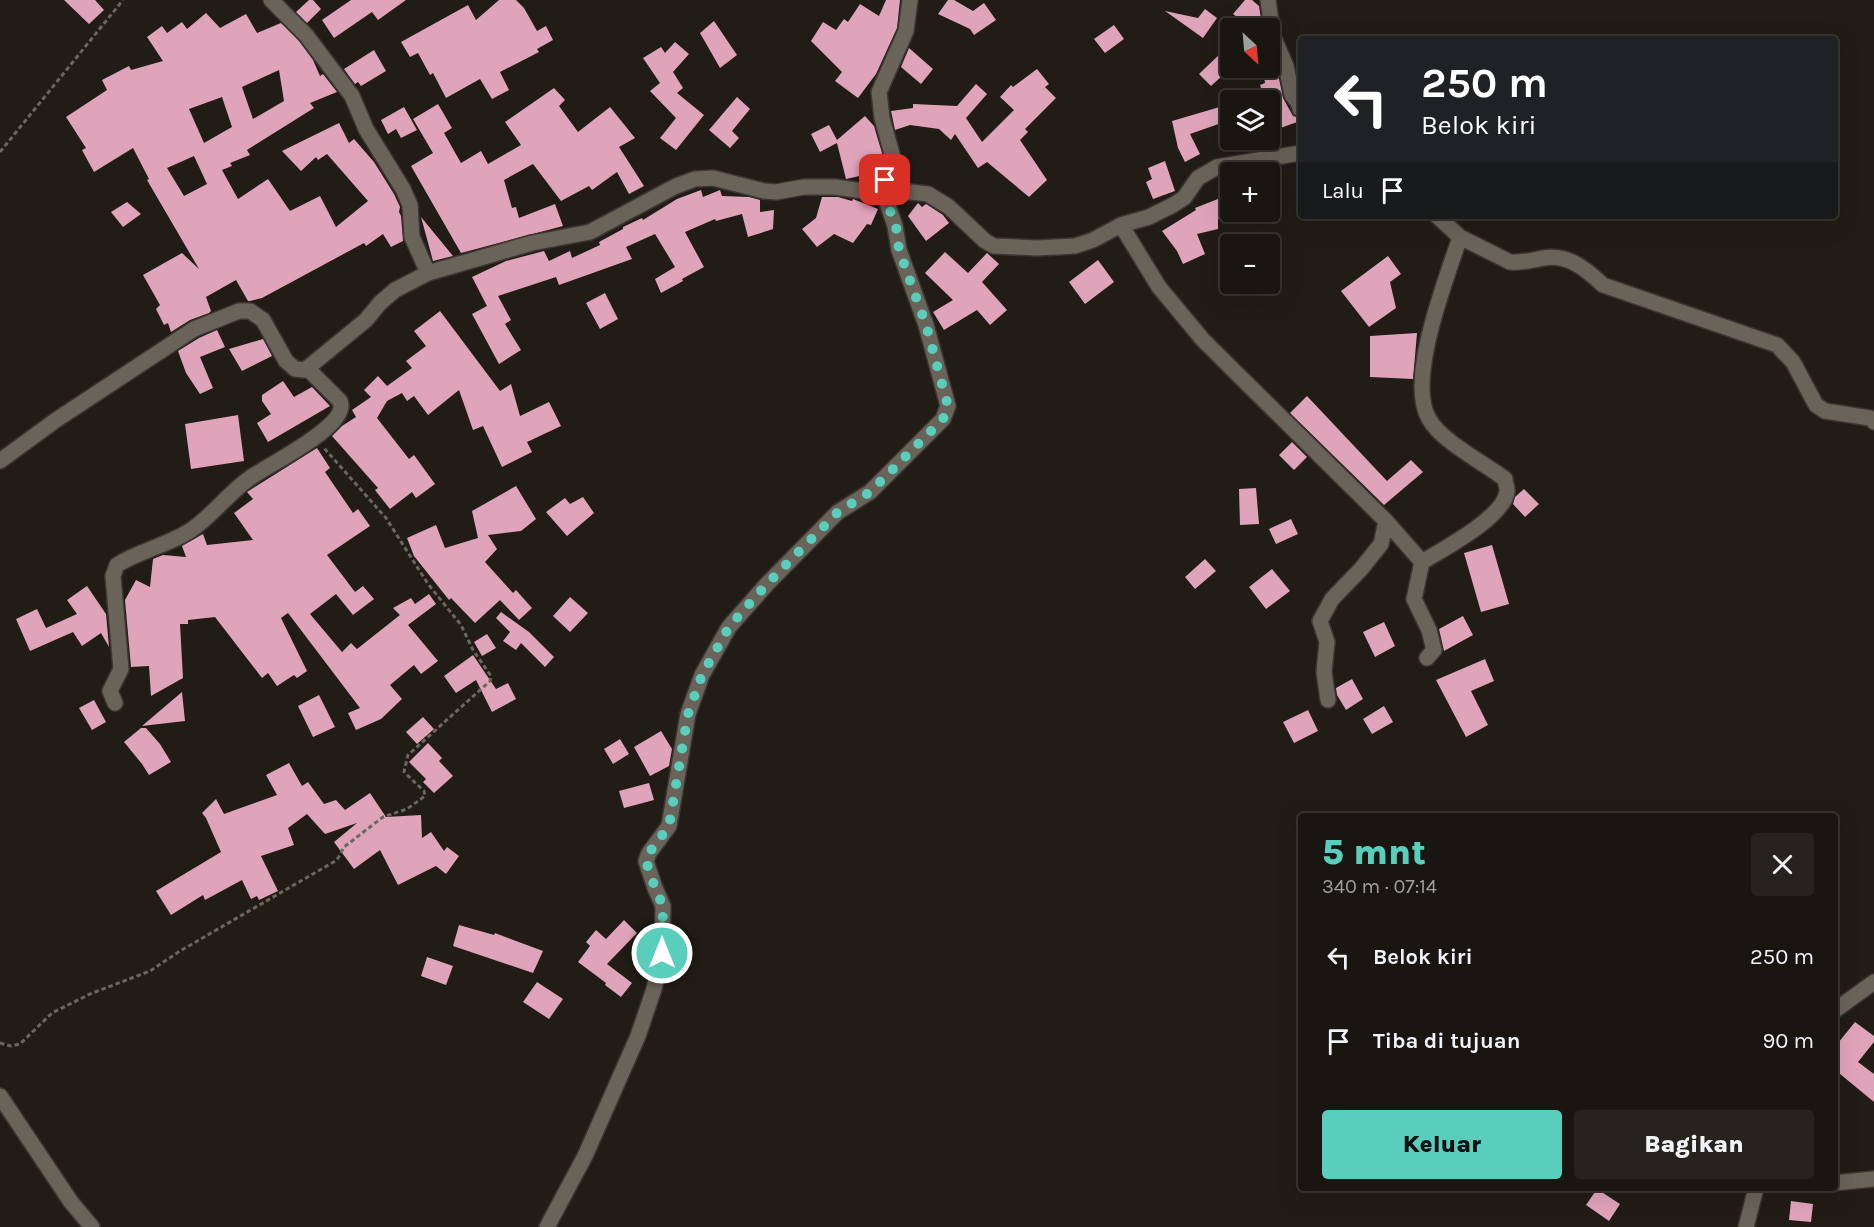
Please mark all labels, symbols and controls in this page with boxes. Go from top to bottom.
north arrow [1220,18,1280,78]
map controls [1220,18,1280,294]
text: 250 m [1421,58,1548,108]
icon: left [1322,60,1400,138]
button: layers [1220,90,1280,150]
text: Belok kiri [1421,109,1537,141]
pin [859,154,910,205]
button: + [1220,162,1280,222]
icon: arrive [868,163,901,196]
icon: arrive [1376,174,1409,207]
text: Lalu [1322,178,1364,204]
button: − [1220,234,1280,294]
text: 5 mnt [1322,831,1426,873]
button: close [1751,833,1814,896]
text: 340 m · 07:14 [1322,875,1437,898]
position arrow [630,921,694,985]
icon: left [1322,941,1355,974]
text: Belok kiri [1373,944,1473,970]
text: 250 m [1750,944,1814,970]
icon: arrive [1322,1025,1355,1058]
text: Tiba di tujuan [1373,1028,1520,1054]
text: 90 m [1762,1028,1814,1054]
button: Keluar [1322,1110,1562,1179]
button: Bagikan [1574,1110,1814,1179]

